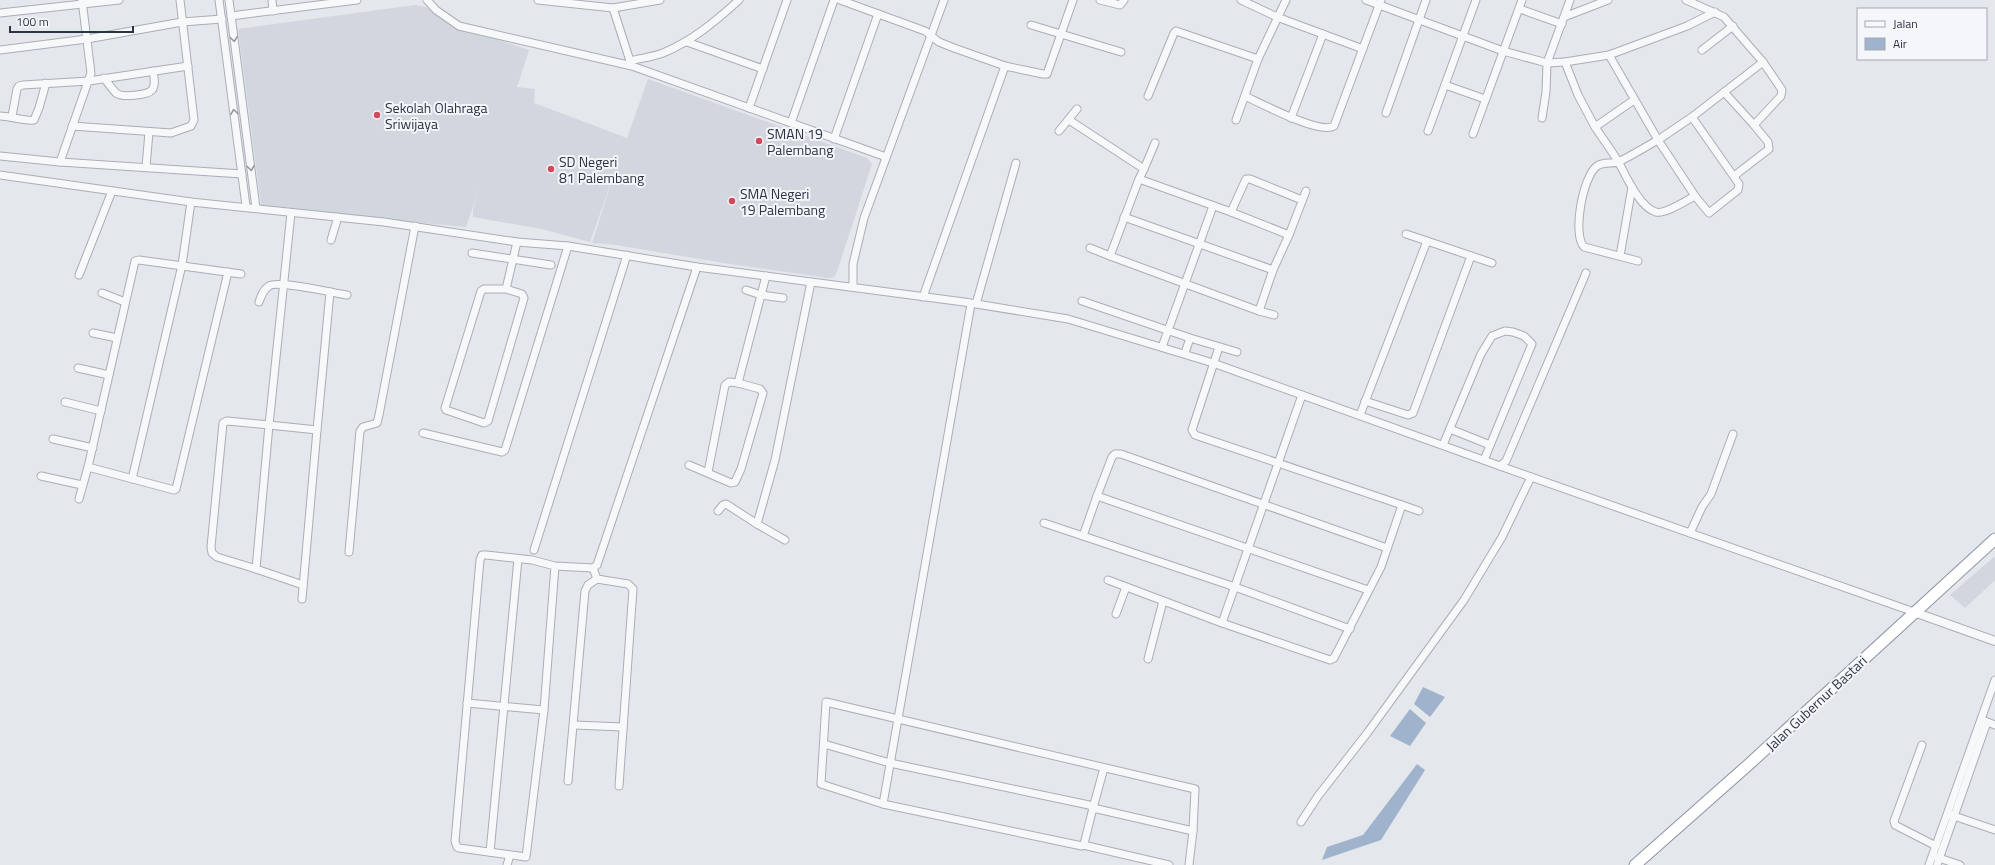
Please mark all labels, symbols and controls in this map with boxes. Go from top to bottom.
scale bar [10,8,133,34]
legend [1857,8,1987,60]
text: 100 m [16,12,49,31]
text: Jalan [1893,14,1918,33]
text: Air [1893,34,1907,53]
one-way arrow [229,36,238,42]
place label: Sekolah Olahraga Sriwijaya [385,97,488,134]
one-way arrow [230,109,239,115]
marker: Sekolah Olahraga Sriwijaya [372,110,382,120]
place label: SMAN 19 Palembang [767,123,833,160]
marker: SMAN 19 Palembang [754,136,764,146]
place label: SD Negeri 81 Palembang [559,151,644,188]
one-way arrow [246,164,255,171]
marker: SD Negeri 81 Palembang [546,164,556,174]
place label: SMA Negeri 19 Palembang [740,183,825,220]
marker: SMA Negeri 19 Palembang [727,196,737,206]
street label: Jalan Gubernur Bastari [1761,650,1871,756]

